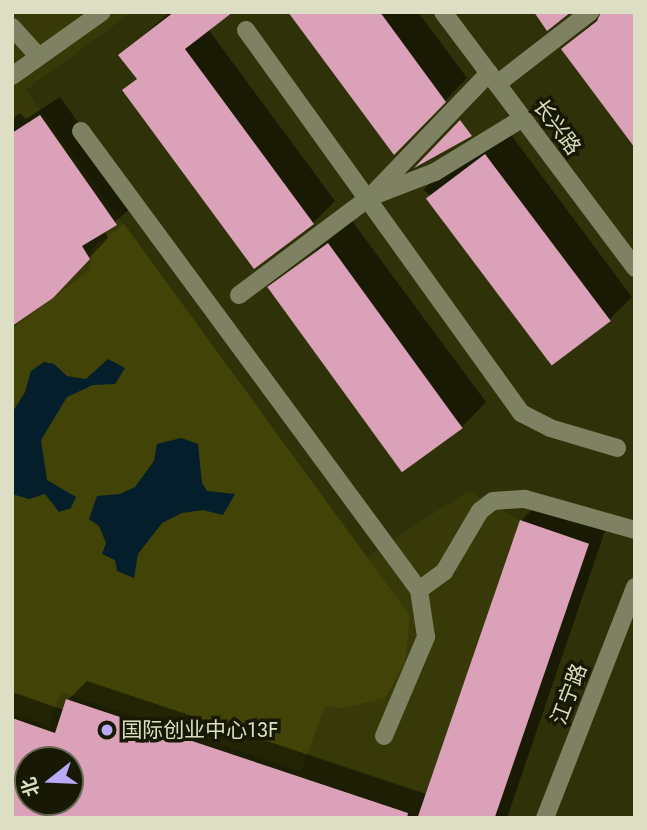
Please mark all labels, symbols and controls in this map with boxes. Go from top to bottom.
street label: 长兴路 [528,94,586,160]
street label: 江宁路 [546,660,592,728]
place label: 国际创业中心13F [121,717,278,743]
marker: 国际创业中心13F [99,722,115,738]
north arrow [14,746,84,816]
text: 北 [15,774,46,800]

